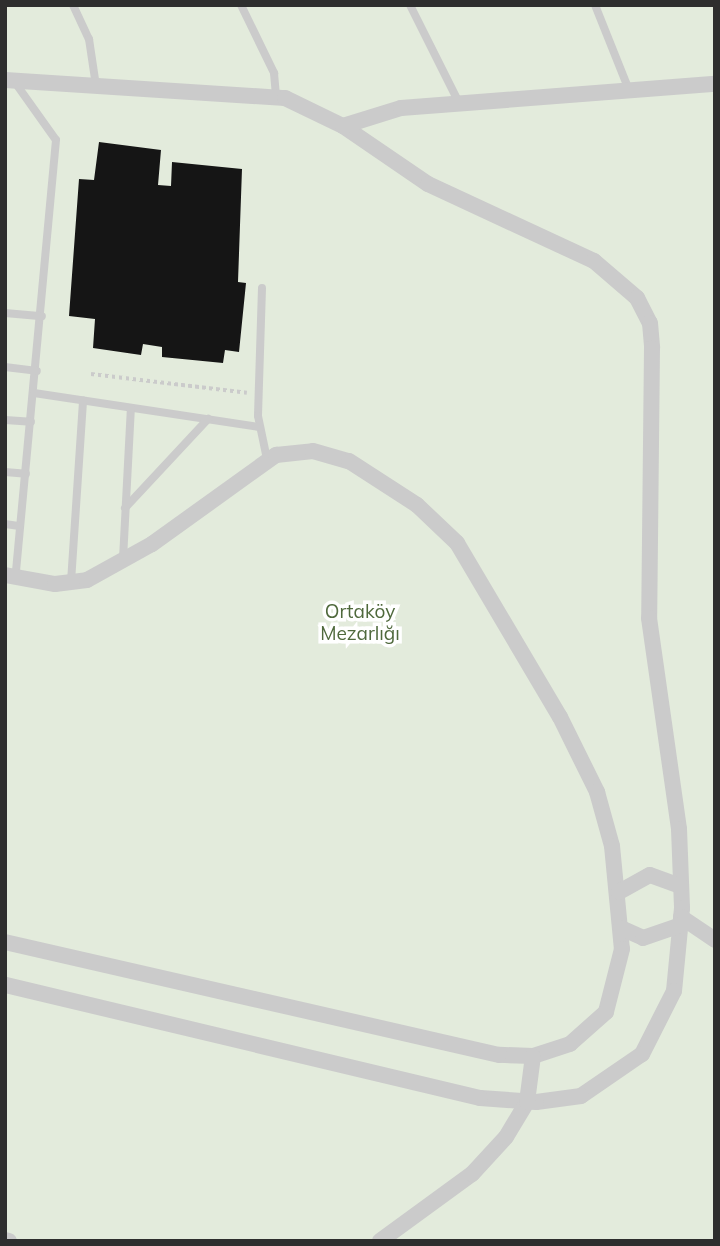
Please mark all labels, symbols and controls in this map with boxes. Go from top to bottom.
park label: Ortaköy Mezarlığı [320,601,400,645]

